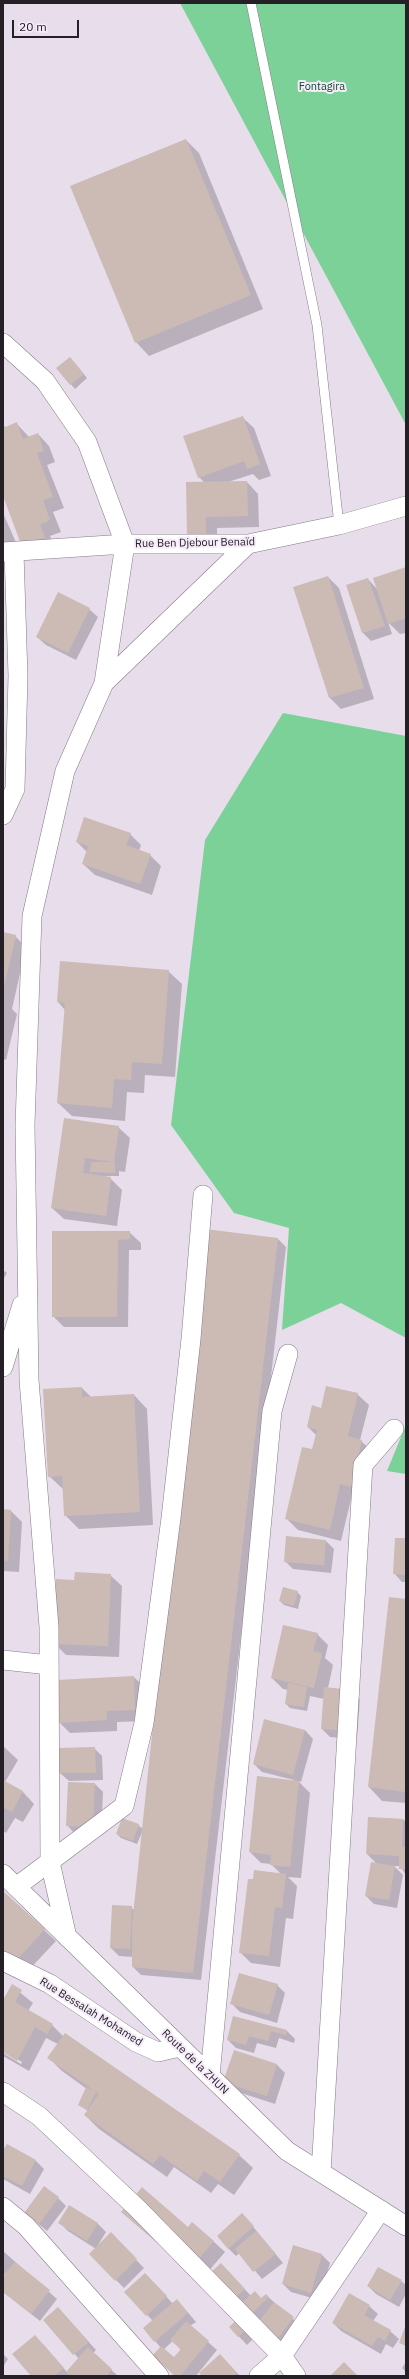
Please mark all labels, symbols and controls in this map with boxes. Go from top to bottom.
scale bar [14,12,81,38]
text: 20 m [19,19,47,34]
park label: Fontagira [299,80,345,94]
street label: Rue Ben Djebour Benaïd [135,535,255,551]
street label: Rue Bessalah Mohamed [37,1975,145,2049]
street label: Route de la ZHUN [159,2027,231,2097]

